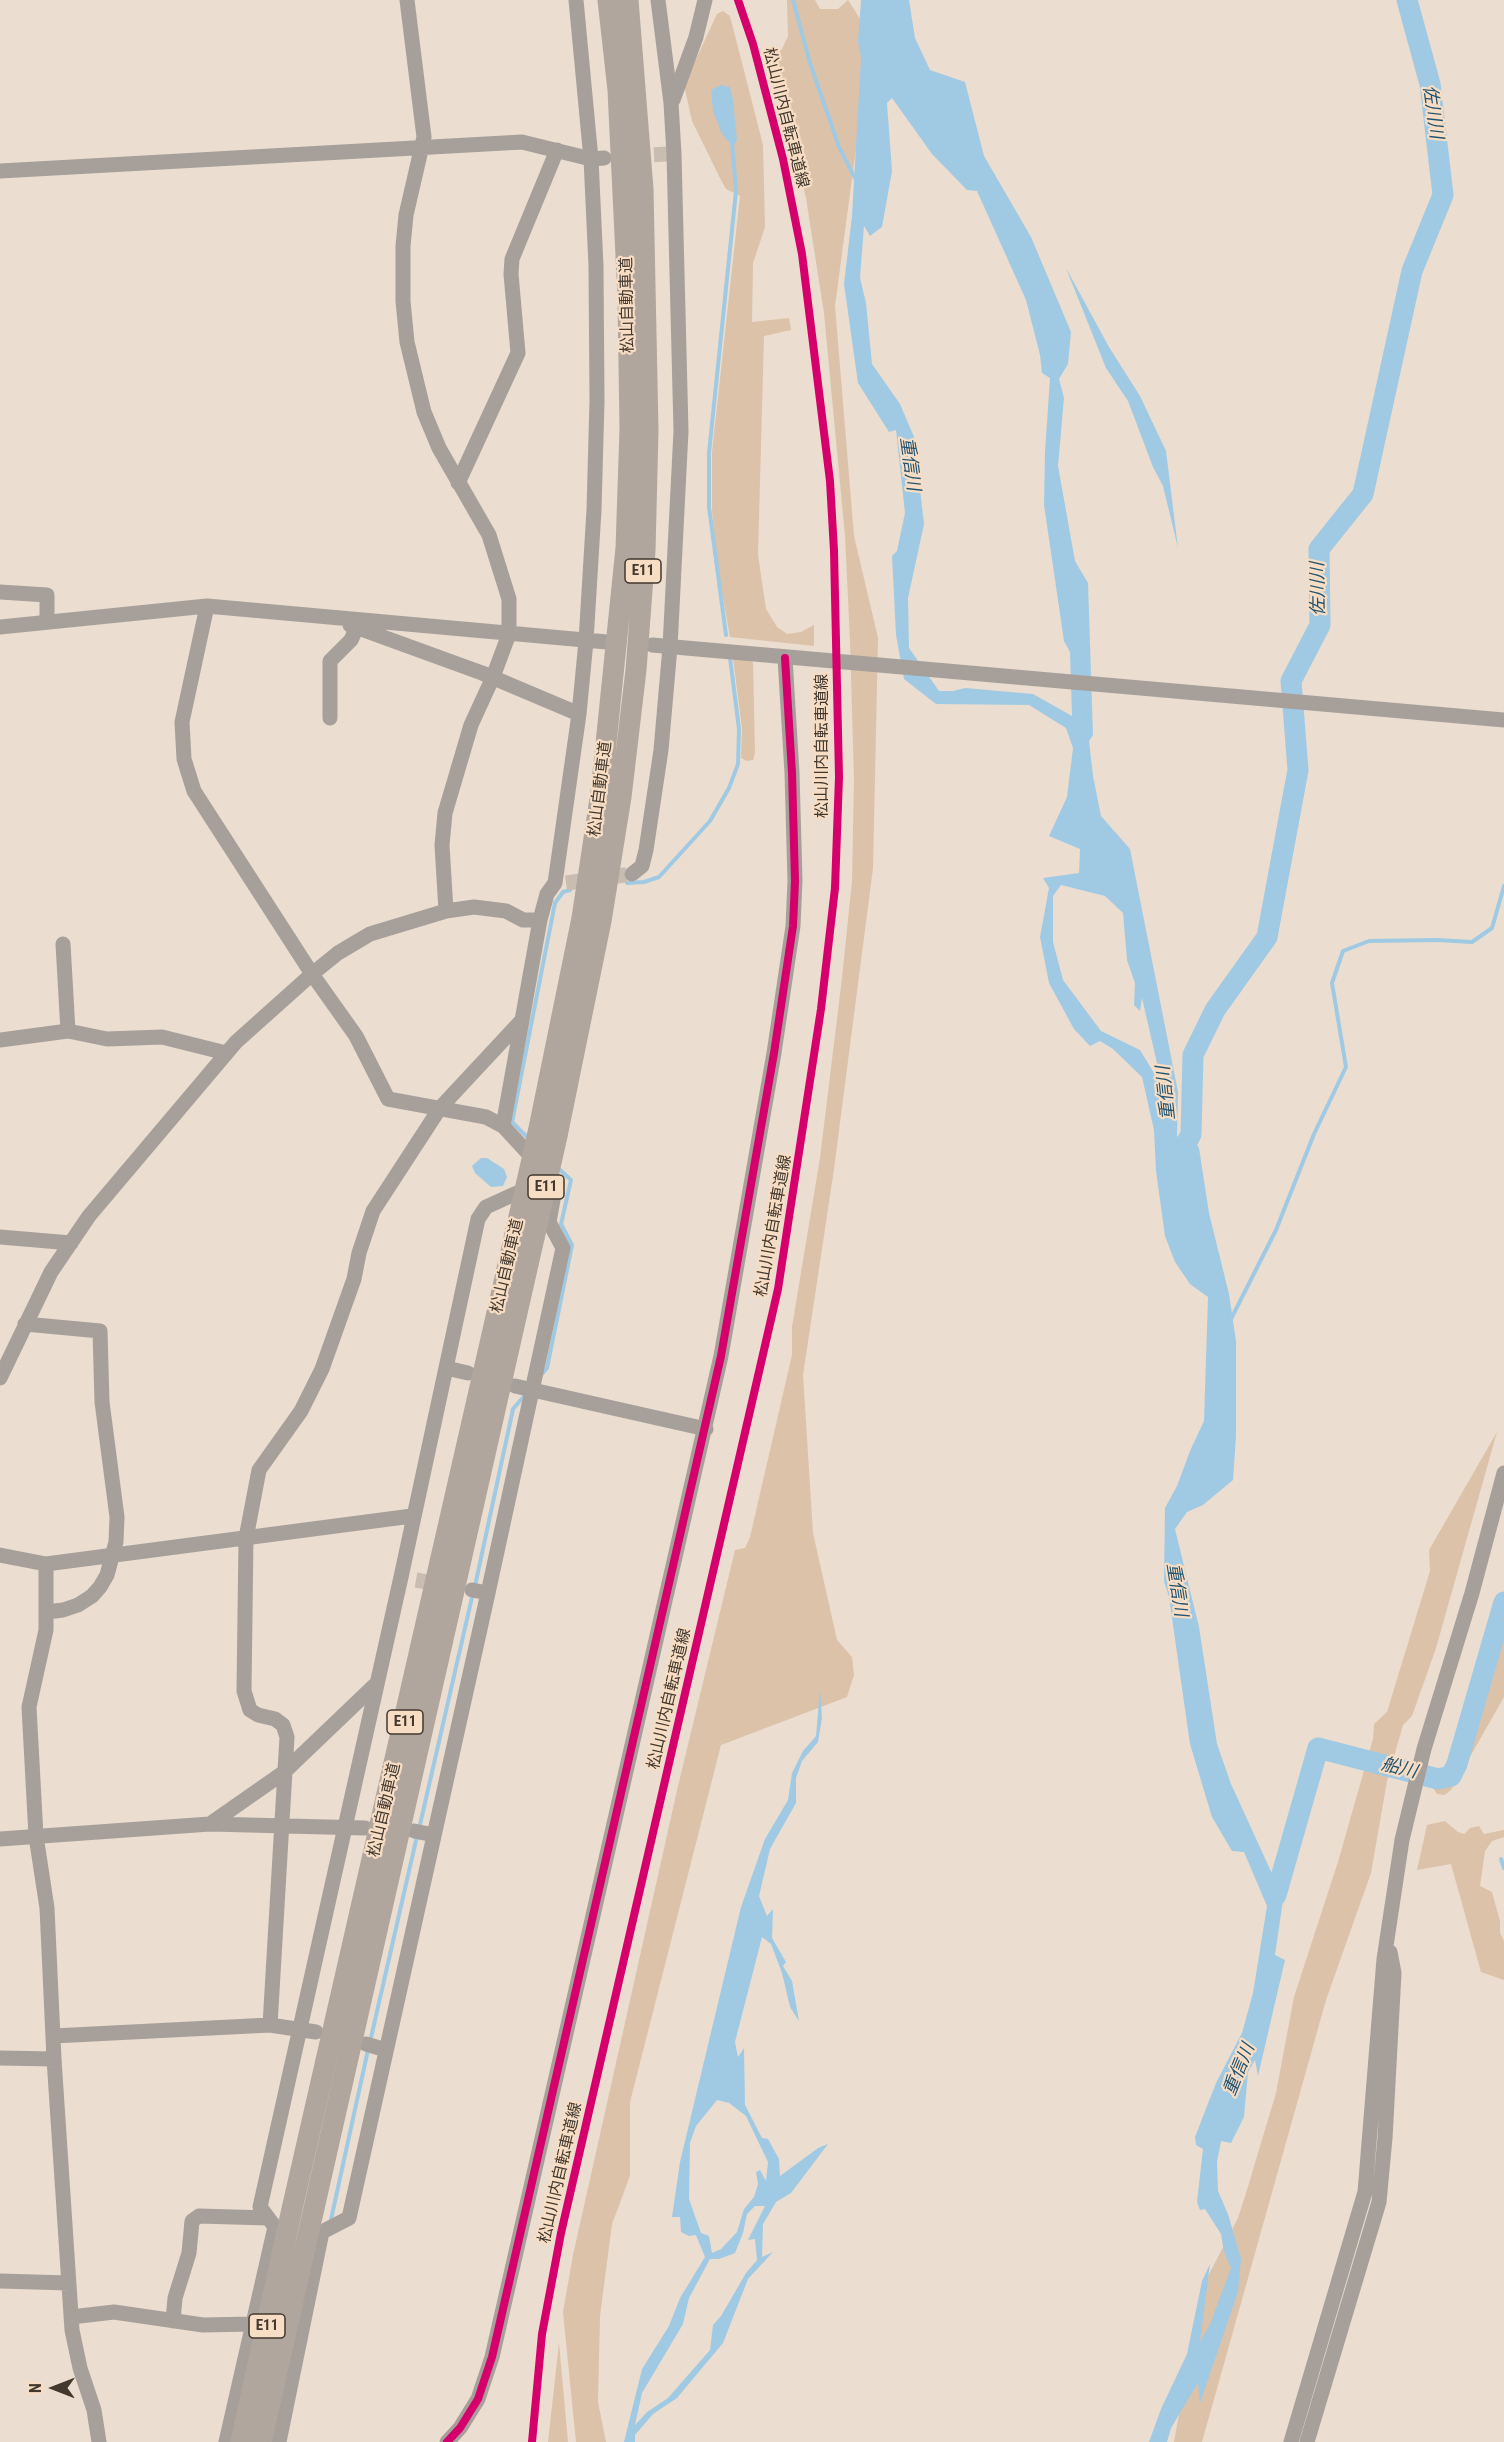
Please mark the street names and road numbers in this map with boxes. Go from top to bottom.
street label: 松山川内自転車道線 [758,46,812,190]
street label: 松山自動車道 [618,257,638,353]
road number: E11 [625,559,661,583]
street label: 松山川内自転車道線 [813,674,833,818]
street label: 松山自動車道 [586,740,616,838]
street label: 松山川内自転車道線 [752,1153,796,1299]
road number: E11 [528,1175,564,1199]
street label: 松山自動車道 [488,1217,528,1315]
street label: 松山川内自転車道線 [644,1627,696,1771]
road number: E11 [387,1710,423,1734]
street label: 松山自動車道 [365,1761,405,1859]
street label: 松山川内自転車道線 [535,2101,587,2245]
road number: E11 [249,2314,285,2338]

